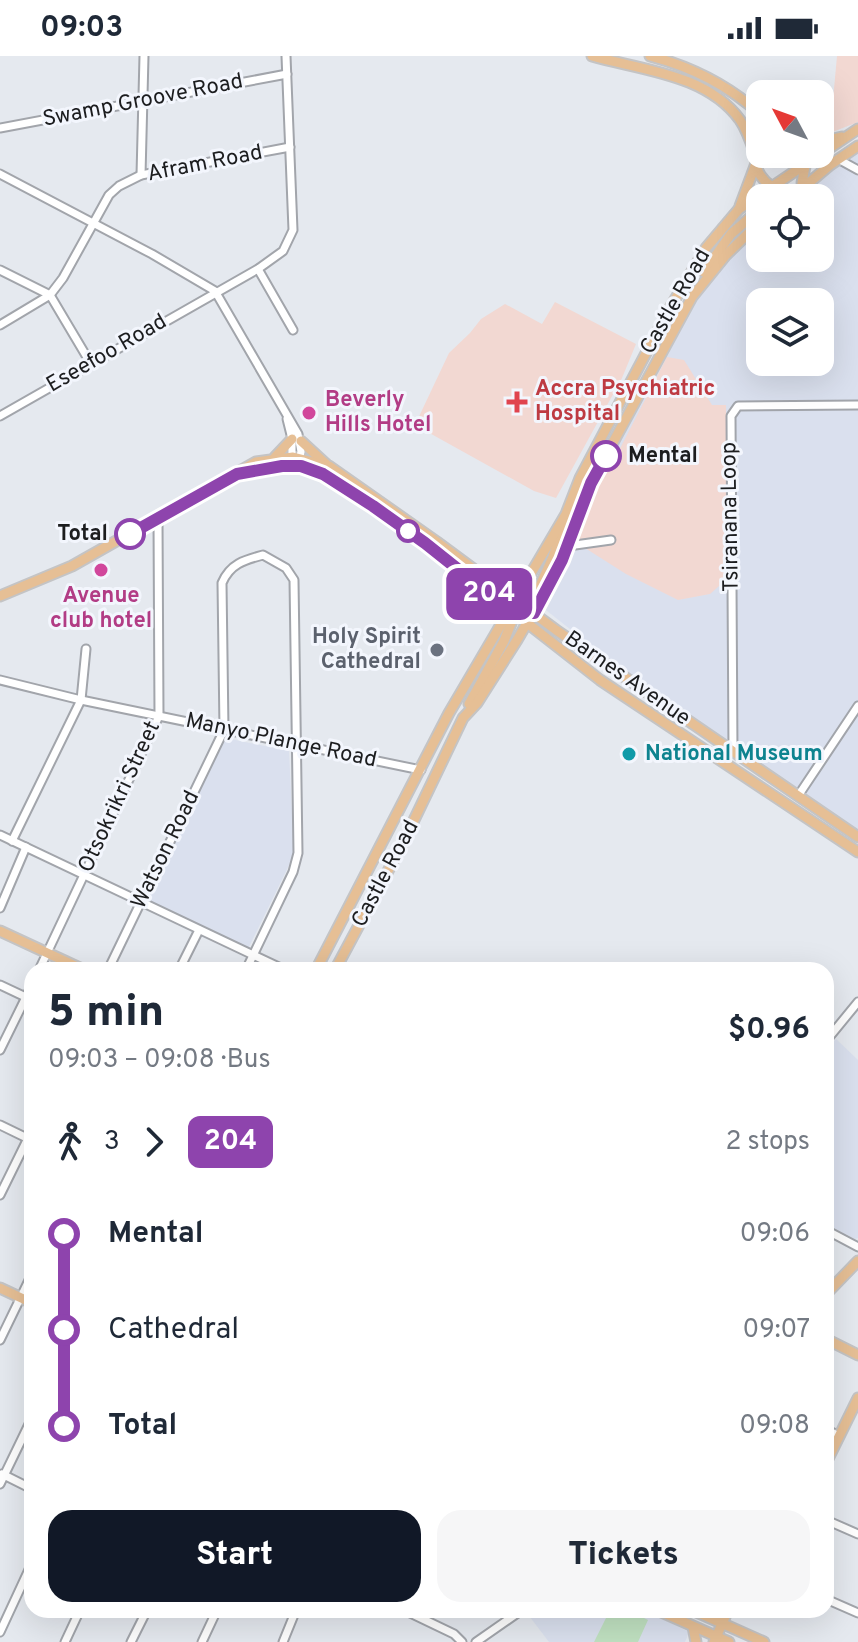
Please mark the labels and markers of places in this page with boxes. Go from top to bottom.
place label: Accra Psychiatric Hospital [535,376,715,428]
place label: Beverly Hills Hotel [325,387,432,439]
marker: Accra Psychiatric Hospital [506,391,528,413]
marker: Beverly Hills Hotel [300,404,318,422]
marker: Mental [591,441,621,471]
place label: Mental [628,443,698,470]
marker: Total [115,519,145,549]
unlabelled marker [397,520,419,542]
place label: Total [57,521,108,548]
marker: Avenue club hotel [92,561,110,579]
place label: Avenue club hotel [50,583,152,635]
place label: Holy Spirit Cathedral [312,624,421,676]
marker: Holy Spirit Cathedral [428,641,446,659]
place label: National Museum [645,741,823,768]
marker: National Museum [620,745,638,763]

